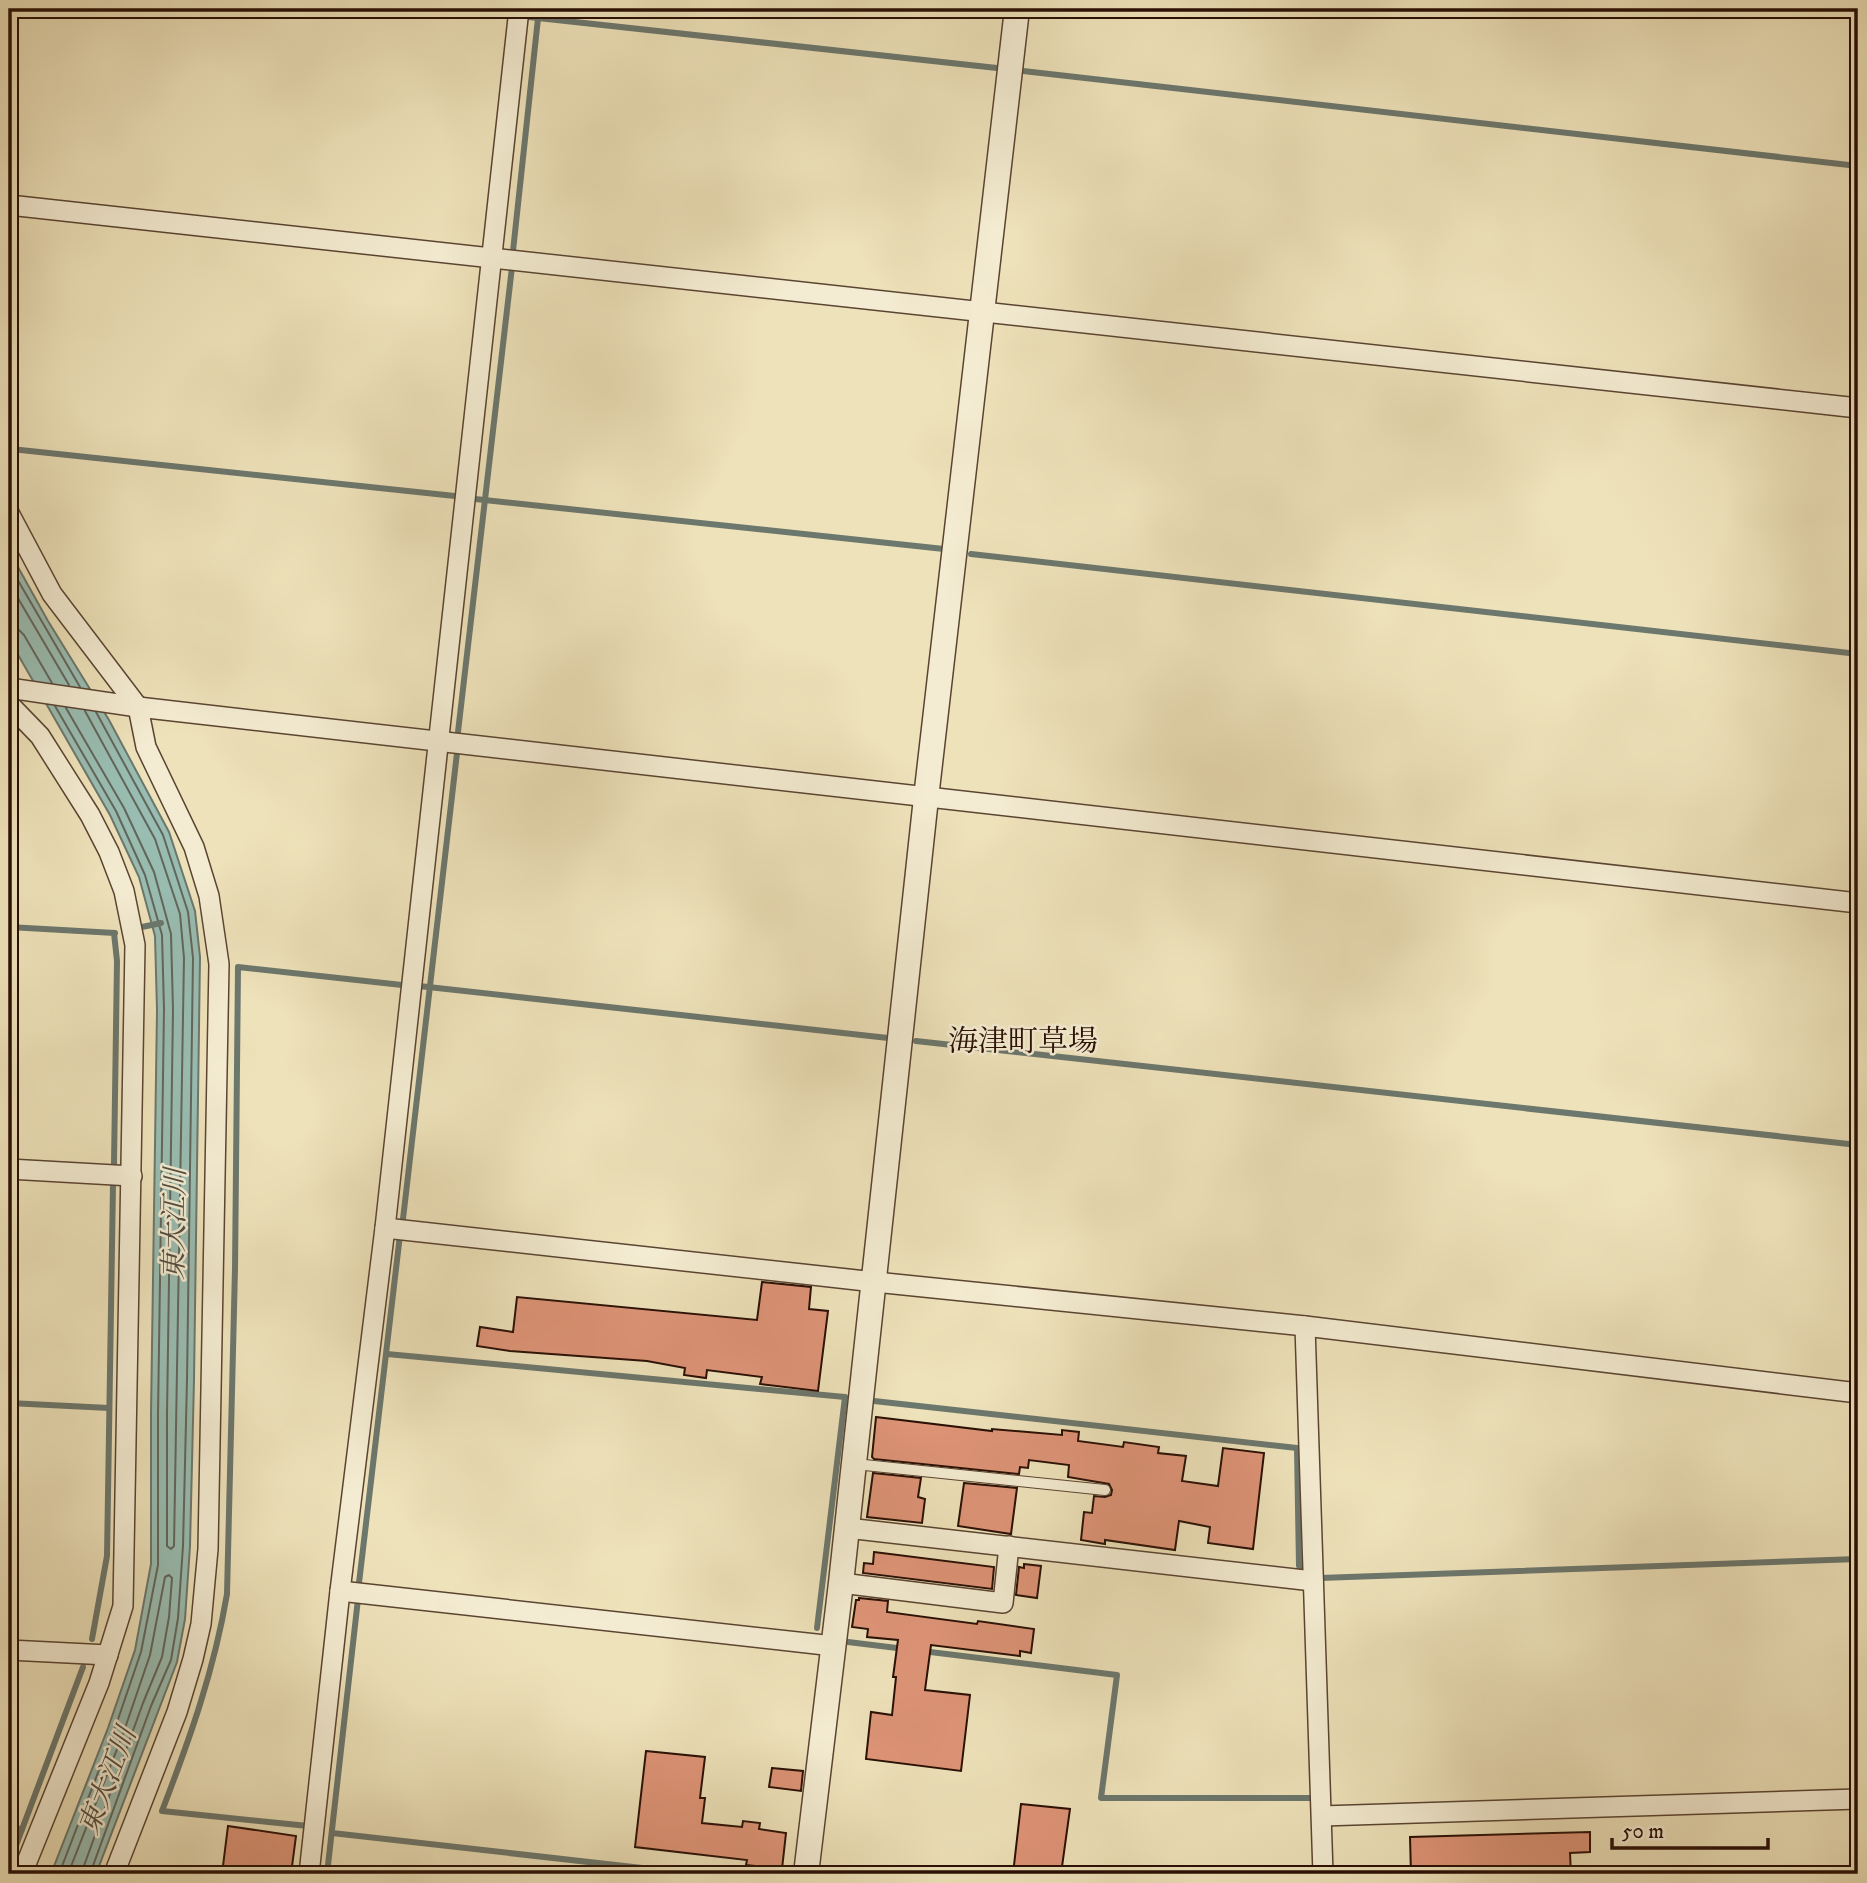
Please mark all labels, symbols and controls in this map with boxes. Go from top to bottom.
district label: 海津町草場 [948,1024,1098,1061]
water label: 東大江川 [157,1165,194,1280]
water label: 東大江川 [72,1720,145,1840]
scale bar [1612,1806,1767,1850]
text: 50 m [1622,1819,1664,1845]

